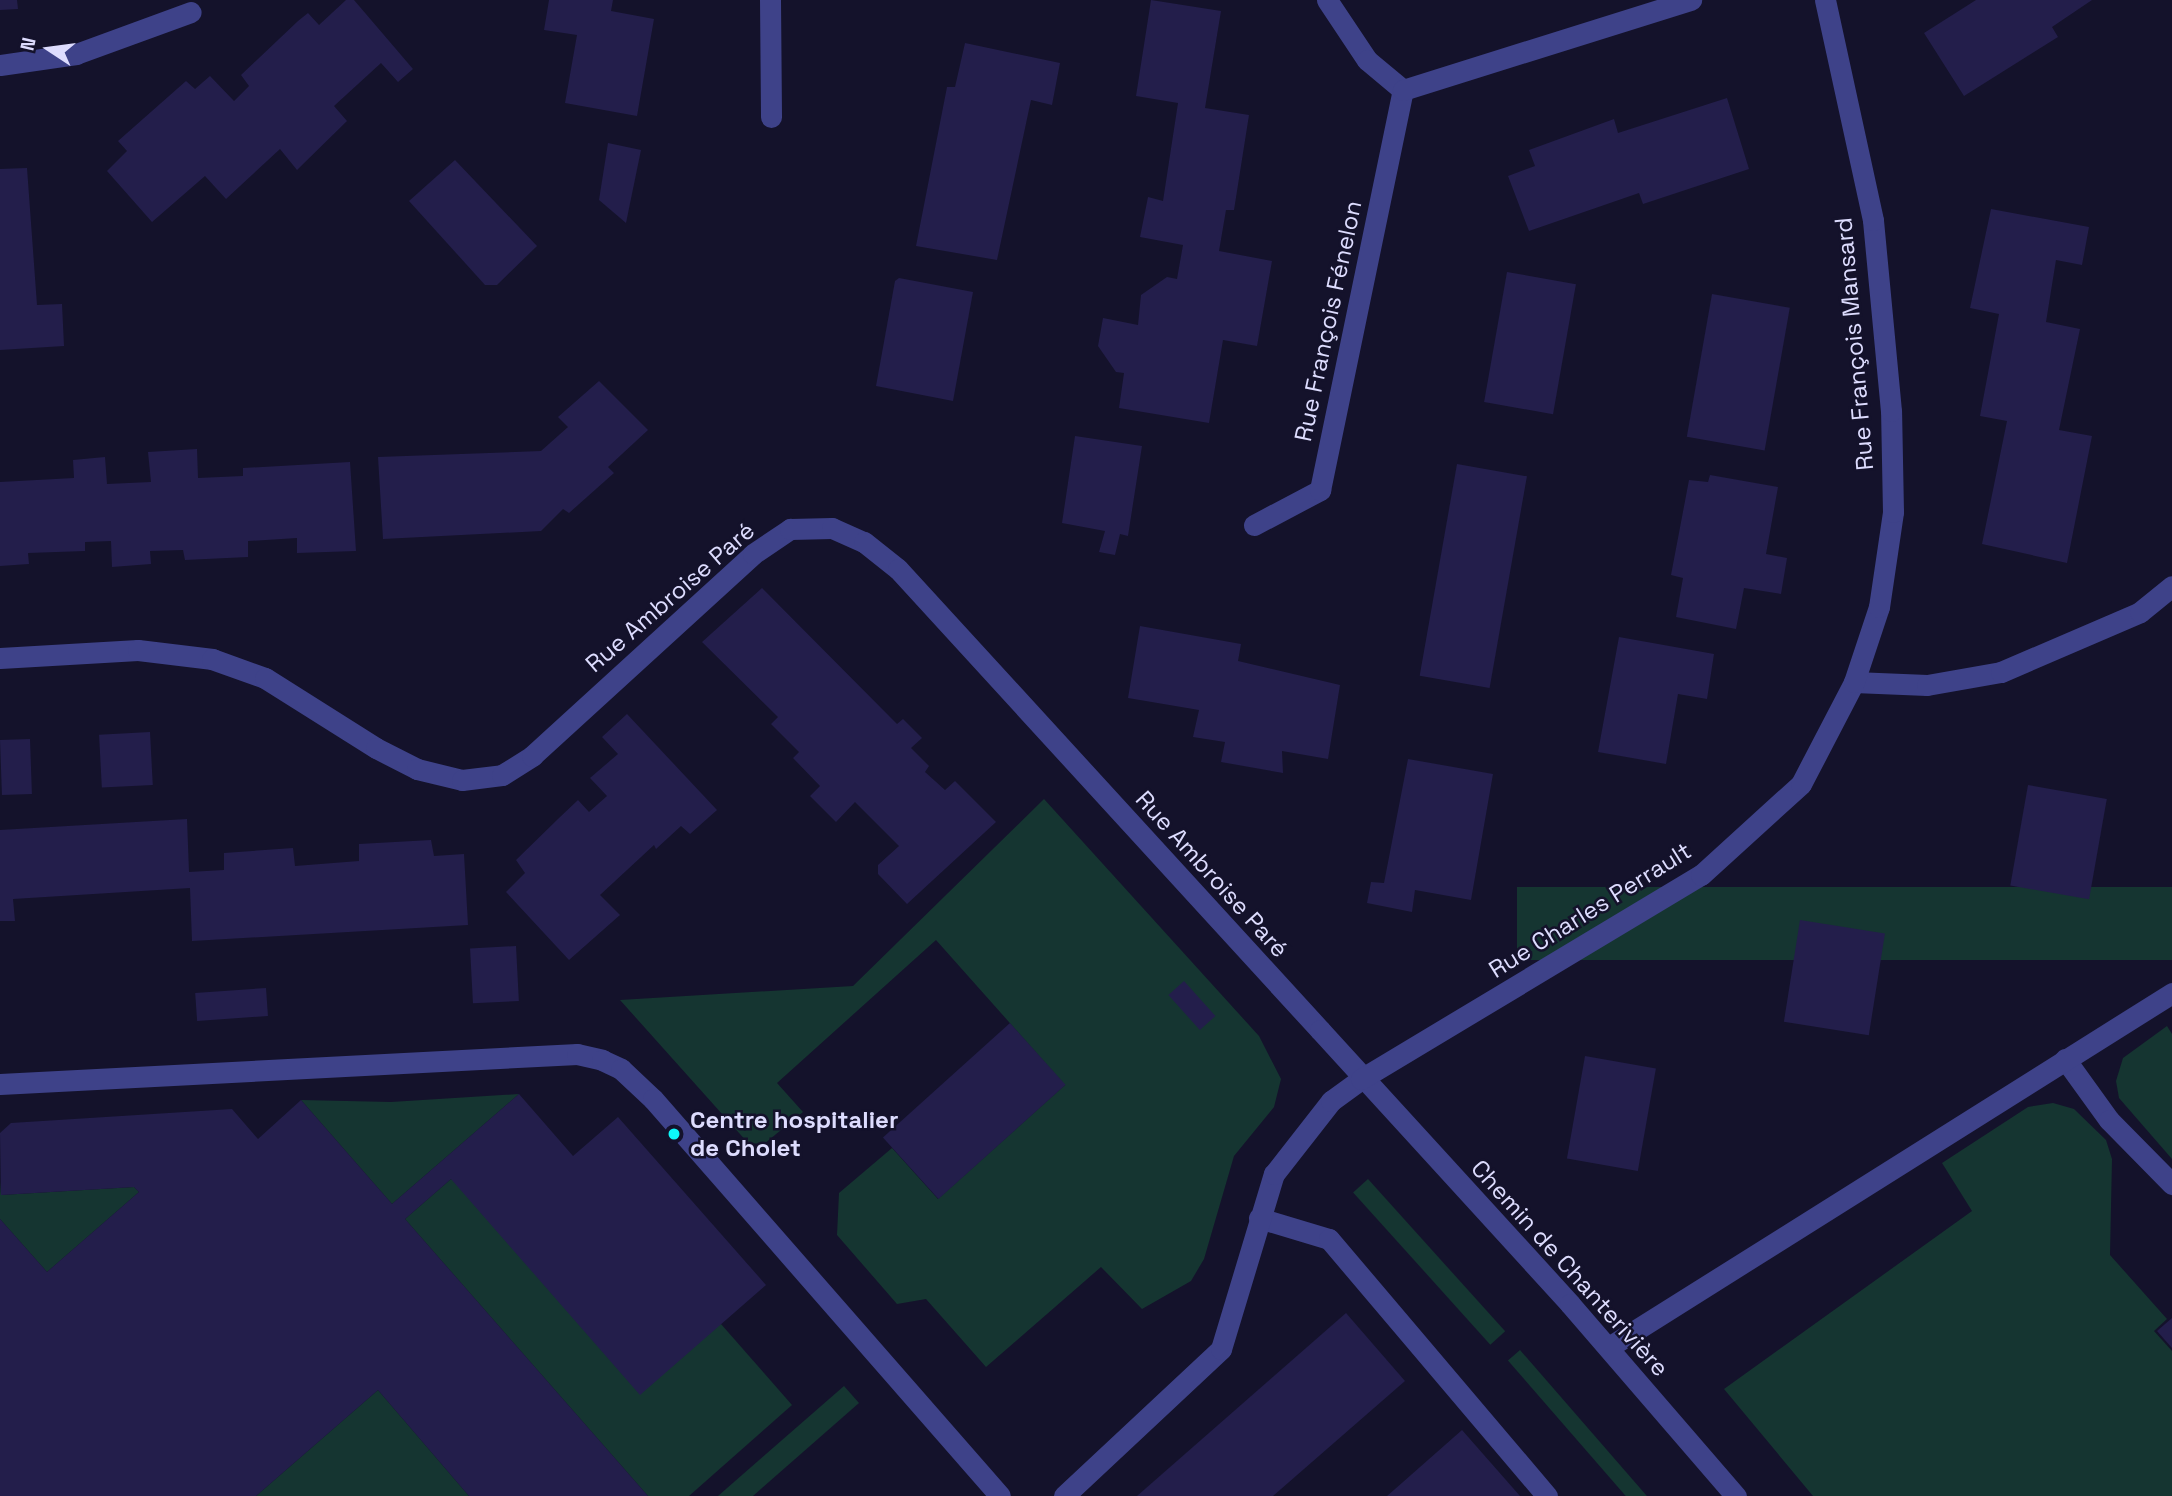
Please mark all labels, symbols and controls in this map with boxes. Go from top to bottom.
north arrow [14,14,84,84]
text: N [14,35,42,53]
street label: Rue François Fénelon [1288,198,1368,444]
street label: Rue François Mansard [1829,216,1879,472]
street label: Rue Ambroise Paré [580,516,760,678]
street label: Rue Ambroise Paré [1130,785,1294,963]
street label: Rue Charles Perrault [1484,836,1696,984]
place label: Centre hospitalier de Cholet [690,1106,898,1162]
marker: Centre hospitalier de Cholet [664,1124,684,1144]
street label: Chemin de Chanterivière [1465,1154,1675,1382]

